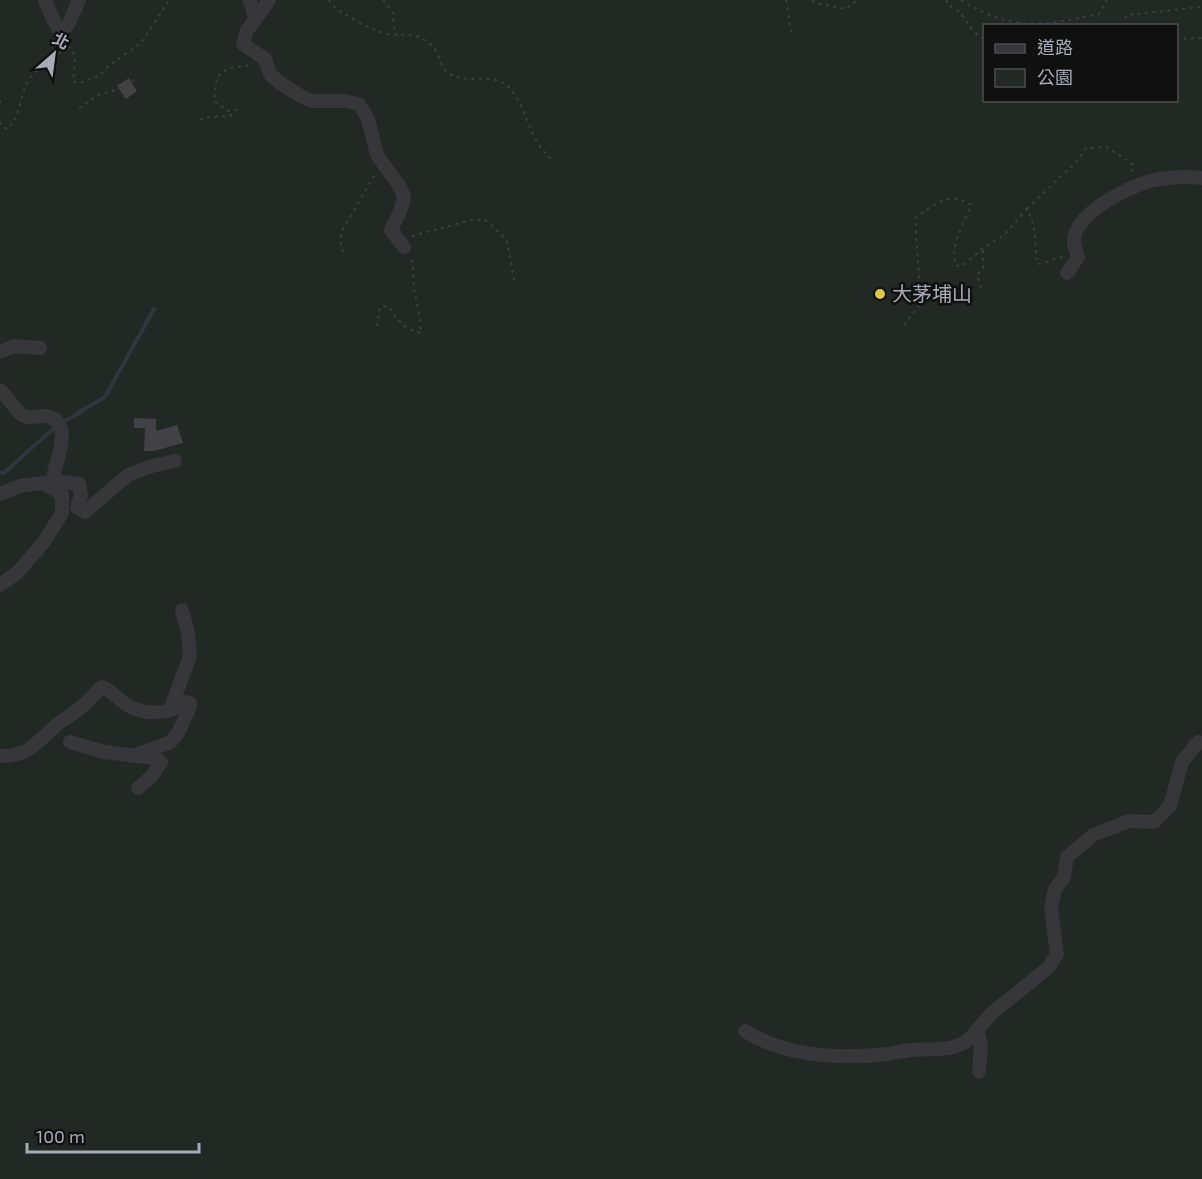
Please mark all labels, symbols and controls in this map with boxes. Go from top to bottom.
north arrow [24,24,84,84]
legend [983,24,1178,102]
text: 北 [50,28,73,52]
text: 道路 [1037,36,1073,58]
text: 公園 [1037,66,1073,88]
place label: 大茅埔山 [892,281,972,305]
marker: 大茅埔山 [873,287,887,301]
scale bar [27,1116,200,1154]
text: 100 m [36,1125,85,1147]

